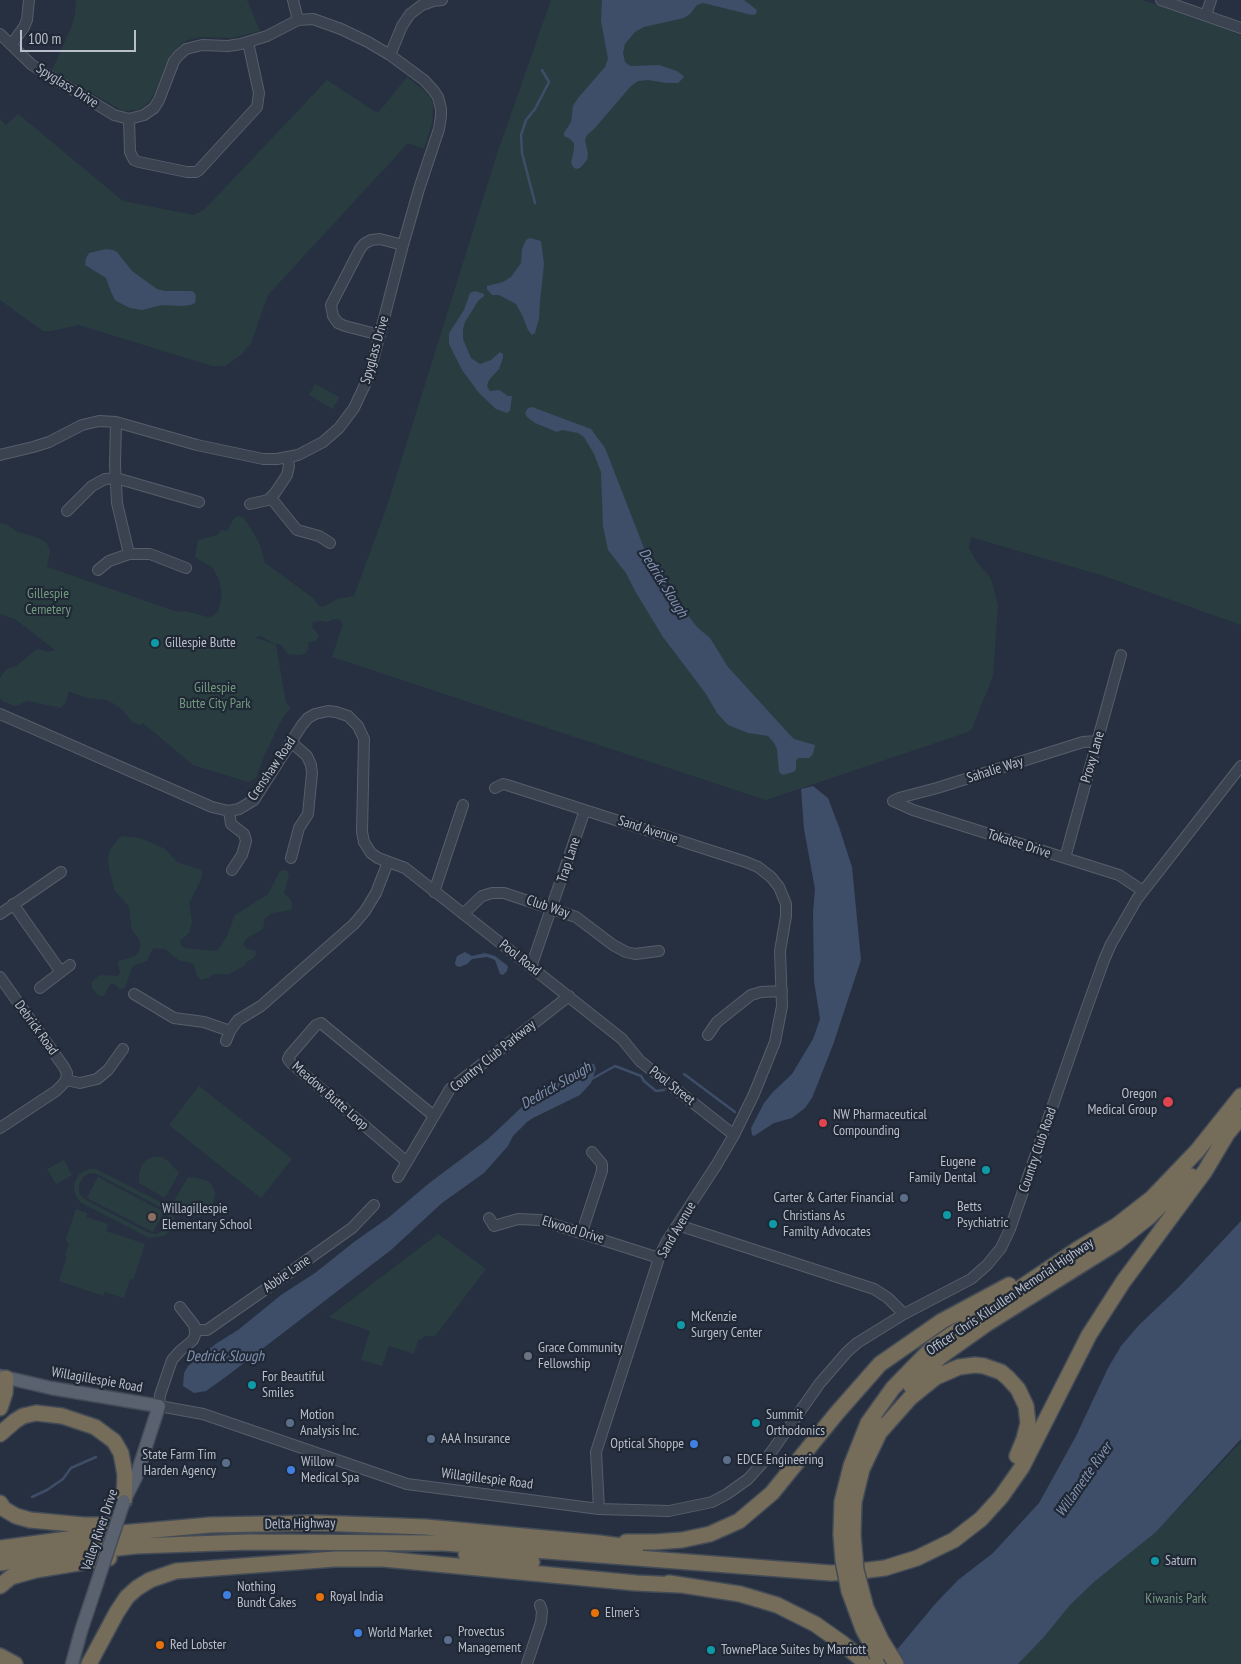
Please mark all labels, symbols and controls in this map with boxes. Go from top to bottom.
scale bar [22,20,139,52]
text: 100 m [28,29,61,48]
street label: Spyglass Drive [33,60,101,112]
street label: Spyglass Drive [357,314,393,386]
water label: Dedrick Slough [635,545,691,621]
park label: Gillespie Cemetery [25,586,71,618]
place label: Gillespie Butte [165,635,236,651]
marker: Gillespie Butte [149,637,161,649]
park label: Gillespie Butte City Park [179,680,251,712]
street label: Proxy Lane [1078,729,1108,785]
street label: Crenshaw Road [244,734,300,804]
street label: Sahalie Way [965,753,1025,787]
street label: Sand Avenue [616,812,680,848]
street label: Tokatee Drive [985,826,1053,862]
street label: Trap Lane [554,835,584,885]
street label: Club Way [524,892,572,922]
street label: Pool Road [496,937,544,979]
street label: Debrick Road [11,997,61,1059]
street label: Country Club Parkway [447,1016,539,1096]
street label: Meadow Butte Loop [288,1058,372,1134]
water label: Dedrick Slough [518,1059,594,1113]
street label: Pool Street [646,1063,698,1109]
place label: Oregon Medical Group [1087,1086,1157,1118]
marker: Oregon Medical Group [1161,1095,1175,1109]
street label: Country Club Road [1016,1105,1060,1195]
place label: NW Pharmaceutical Compounding [833,1107,927,1140]
marker: NW Pharmaceutical Compounding [817,1117,829,1129]
place label: Eugene Family Dental [909,1154,976,1186]
marker: Eugene Family Dental [980,1164,992,1176]
place label: Carter & Carter Financial [774,1190,894,1206]
marker: Carter & Carter Financial [898,1192,910,1204]
street label: Sand Avenue [654,1199,700,1261]
place label: Betts Psychiatric [957,1199,1008,1232]
place label: Willagillespie Elementary School [162,1201,252,1234]
place label: Christians As Familty Advocates [783,1208,871,1240]
marker: Betts Psychiatric [941,1209,953,1221]
marker: Willagillespie Elementary School [146,1211,158,1223]
street label: Elwood Drive [540,1213,606,1247]
marker: Christians As Familty Advocates [767,1218,779,1230]
street label: Officer Chris Kilcullen Memorial Highway [923,1235,1097,1359]
street label: Abbie Lane [260,1252,314,1296]
place label: McKenzie Surgery Center [691,1309,762,1341]
marker: McKenzie Surgery Center [675,1319,687,1331]
place label: Grace Community Fellowship [538,1340,622,1372]
water label: Dedrick Slough [186,1348,264,1366]
marker: Grace Community Fellowship [522,1350,534,1362]
street label: Willagillespie Road [50,1364,144,1396]
place label: For Beautiful Smiles [262,1369,325,1401]
marker: For Beautiful Smiles [246,1379,258,1391]
place label: Motion Analysis Inc. [300,1407,359,1440]
place label: Summit Orthodonics [766,1407,825,1440]
marker: Motion Analysis Inc. [284,1417,296,1429]
marker: Summit Orthodonics [750,1417,762,1429]
place label: AAA Insurance [441,1431,510,1447]
marker: AAA Insurance [425,1433,437,1445]
place label: Optical Shoppe [610,1436,684,1452]
marker: Optical Shoppe [688,1438,700,1450]
water label: Willamette River [1052,1439,1116,1521]
place label: State Farm Tim Harden Agency [142,1447,216,1480]
place label: EDCE Engineering [737,1452,824,1468]
place label: Willow Medical Spa [301,1454,359,1486]
marker: EDCE Engineering [721,1454,733,1466]
marker: State Farm Tim Harden Agency [220,1457,232,1469]
marker: Willow Medical Spa [285,1464,297,1476]
street label: Willagillespie Road [440,1465,534,1493]
street label: Valley River Drive [78,1487,122,1573]
street label: Delta Highway [265,1515,335,1533]
place label: Saturn [1165,1553,1196,1569]
marker: Saturn [1149,1555,1161,1567]
place label: Nothing Bundt Cakes [237,1579,296,1611]
marker: Nothing Bundt Cakes [221,1589,233,1601]
place label: Royal India [330,1589,383,1605]
marker: Royal India [314,1591,326,1603]
park label: Kiwanis Park [1145,1591,1207,1607]
place label: Elmer's [605,1605,640,1621]
marker: Elmer's [589,1607,601,1619]
place label: Provectus Management [458,1624,521,1656]
place label: World Market [368,1625,432,1641]
marker: World Market [352,1627,364,1639]
marker: Provectus Management [442,1634,454,1646]
place label: Red Lobster [170,1637,226,1653]
marker: Red Lobster [154,1639,166,1651]
place label: TownePlace Suites by Marriott [721,1642,866,1658]
marker: TownePlace Suites by Marriott [705,1644,717,1656]

